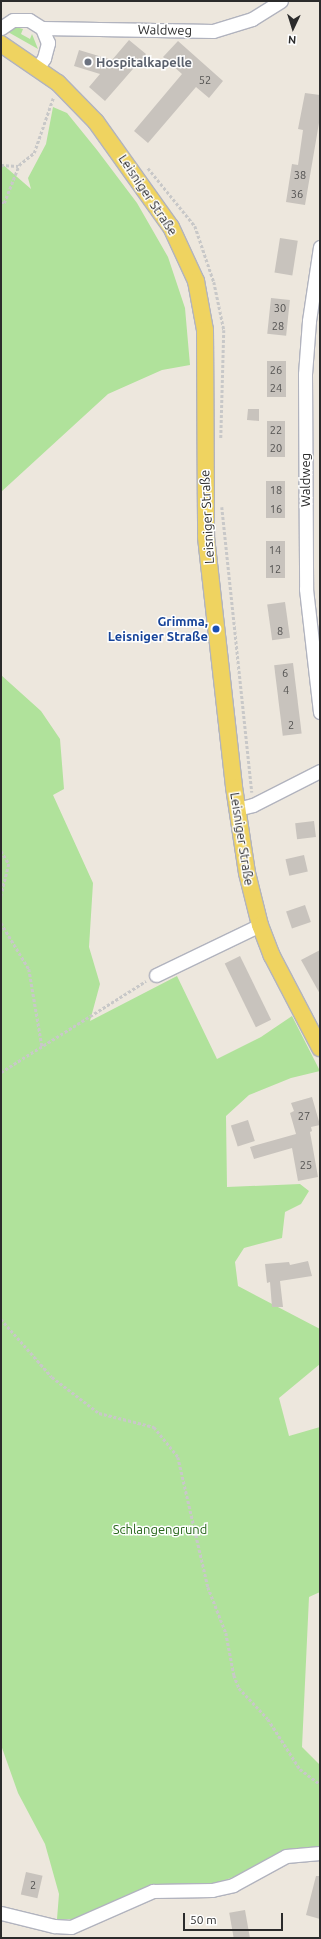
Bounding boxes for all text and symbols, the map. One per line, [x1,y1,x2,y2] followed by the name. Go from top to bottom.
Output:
[273,8,313,48] north arrow
[138,22,192,38] street label: Waldweg
[288,34,297,46] text: N
[96,54,192,70] place label: Hospitalkapelle
[83,57,93,67] marker: Hospitalkapelle
[199,73,211,87] house number: 52
[115,152,181,238] street label: Leisniger Straße
[294,168,306,182] house number: 38
[291,187,303,201] house number: 36
[274,301,286,315] house number: 30
[272,319,284,333] house number: 28
[270,363,282,377] house number: 26
[270,381,282,395] house number: 24
[270,423,282,437] house number: 22
[270,441,282,455] house number: 20
[297,453,313,507] street label: Waldweg
[197,470,217,564] street label: Leisniger Straße
[270,483,282,497] house number: 18
[270,502,282,516] house number: 16
[269,543,281,557] house number: 14
[269,562,281,576] house number: 12
[108,614,208,645] place label: Grimma, Leisniger Straße
[211,624,221,634] marker: Grimma, Leisniger Straße
[277,624,283,638] house number: 8
[282,666,288,680] house number: 6
[283,683,289,697] house number: 4
[288,718,294,732] house number: 2
[227,791,257,887] street label: Leisniger Straße
[298,1109,310,1123] house number: 27
[300,1158,312,1172] house number: 25
[113,1521,207,1537] park label: Schlangengrund
[30,1878,36,1892] house number: 2
[185,1905,285,1931] scale bar
[190,1913,217,1926] text: 50 m

